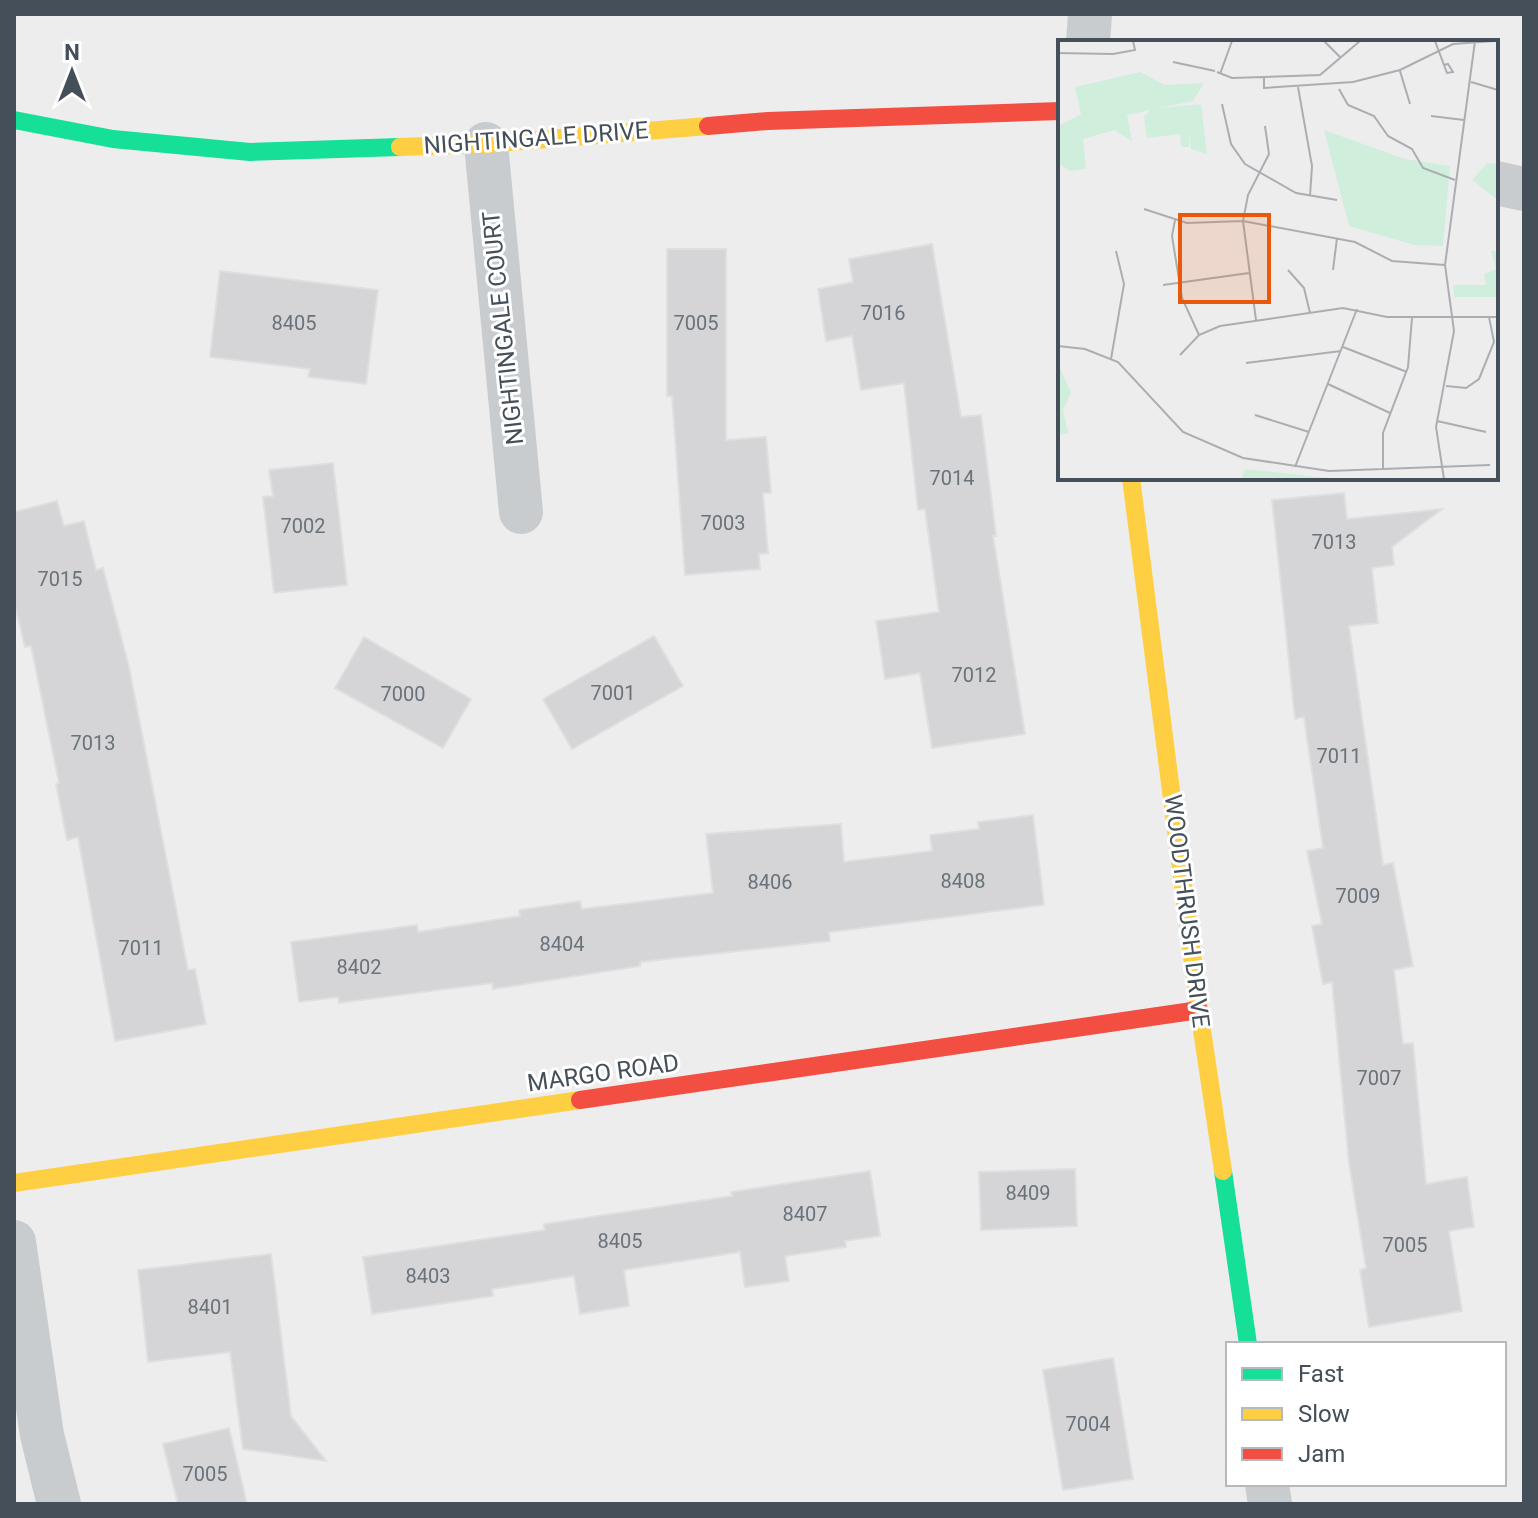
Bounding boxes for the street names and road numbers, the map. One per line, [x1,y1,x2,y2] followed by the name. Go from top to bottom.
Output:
[423,116,649,160] street label: NIGHTINGALE DRIVE
[477,210,529,446] street label: NIGHTINGALE COURT
[1159,793,1215,1029] street label: WOODTHRUSH DRIVE
[525,1048,681,1098] street label: MARGO ROAD

